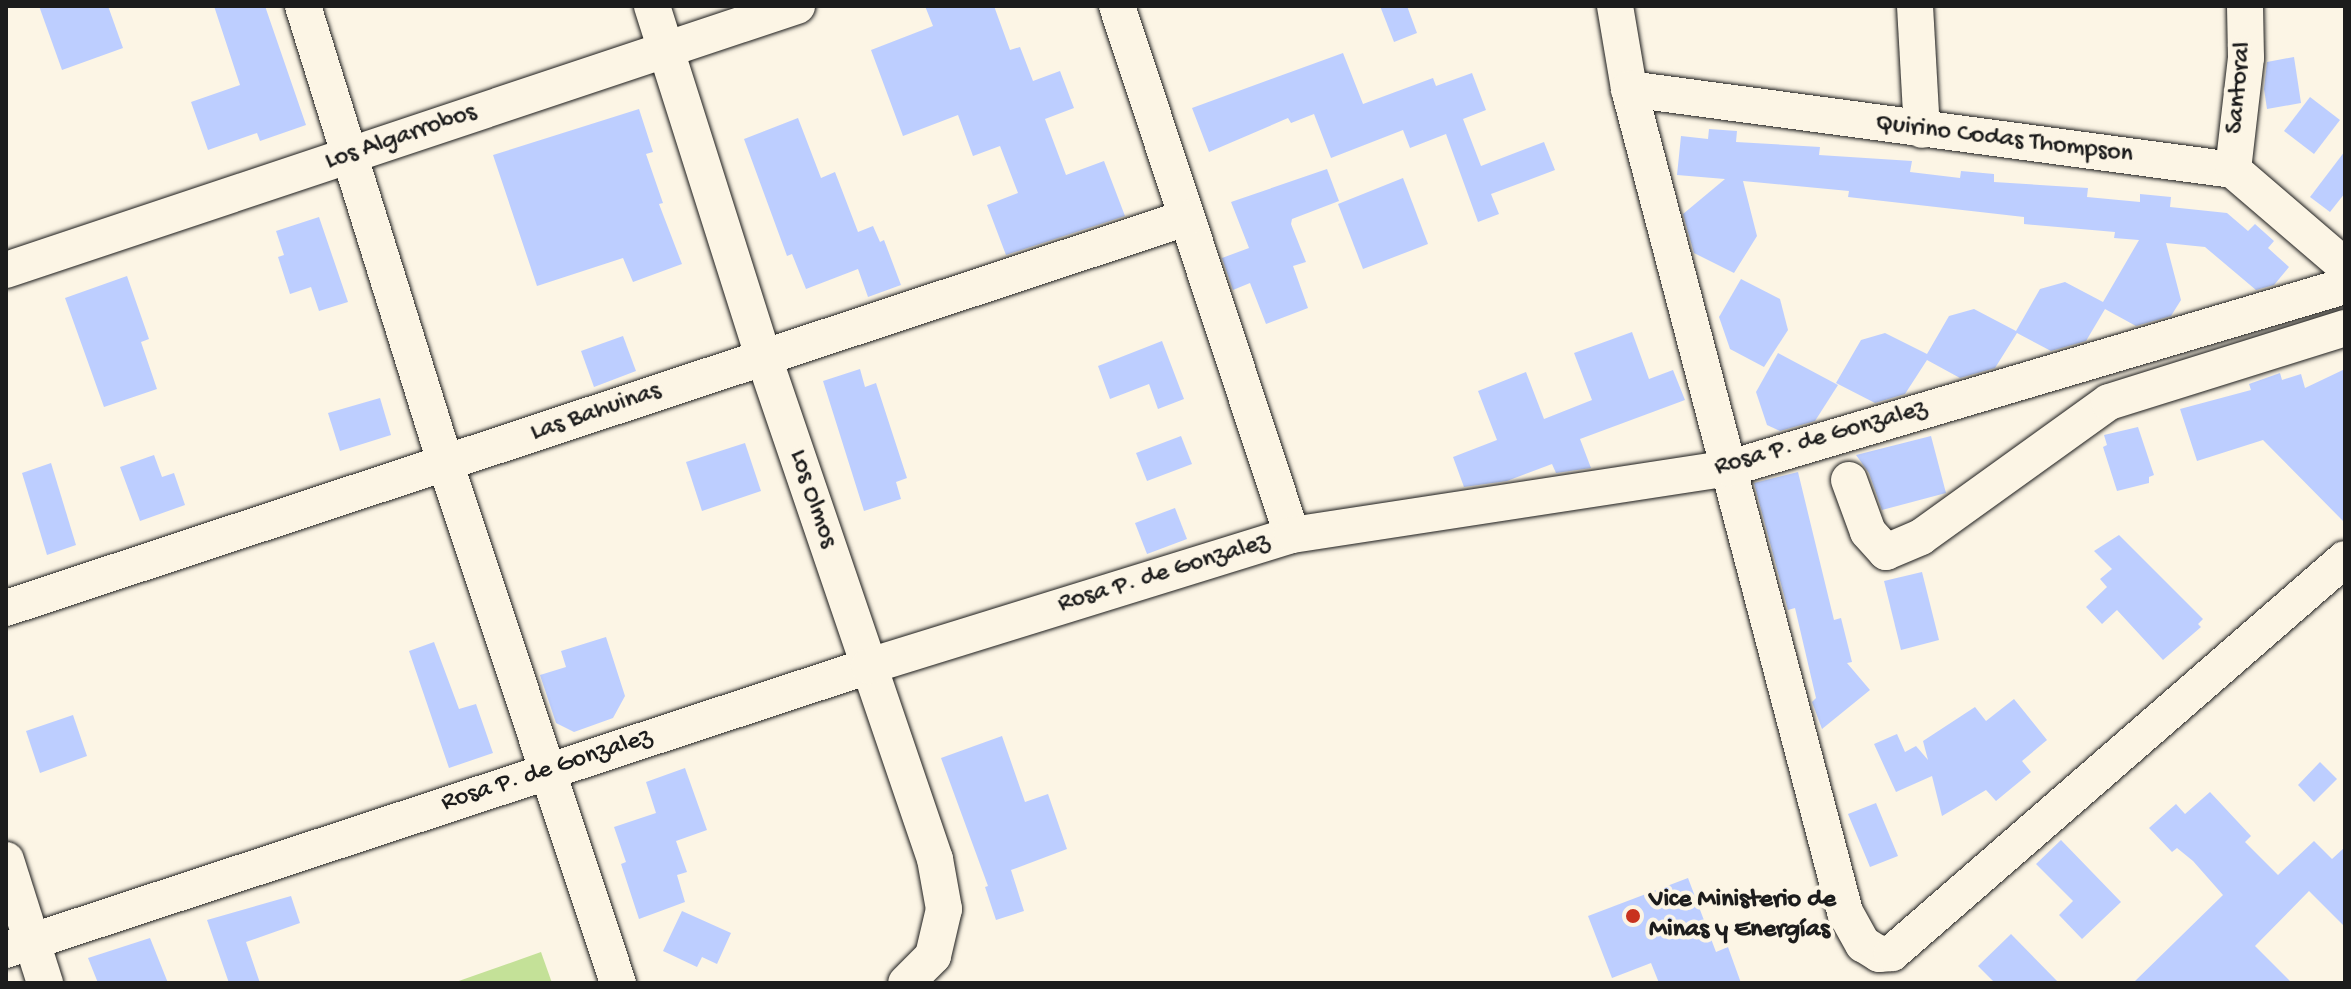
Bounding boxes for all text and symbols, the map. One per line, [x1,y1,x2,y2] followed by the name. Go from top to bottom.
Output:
[2220,41,2260,135] street label: Santoral
[321,98,481,178] street label: Los Algarrobos
[1873,109,2135,171] street label: Quirino Codas Thompson
[527,376,665,450] street label: Las Bahuinas
[1711,394,1931,484] street label: Rosa P. de Gonzalez
[781,446,843,552] street label: Los Olmos
[1054,527,1274,621] street label: Rosa P. de Gonzalez
[438,722,656,820] street label: Rosa P. de Gonzalez
[1649,885,1836,946] place label: Vice Ministerio de Minas y Energías
[1624,907,1642,925] marker: Vice Ministerio de Minas y Energías

